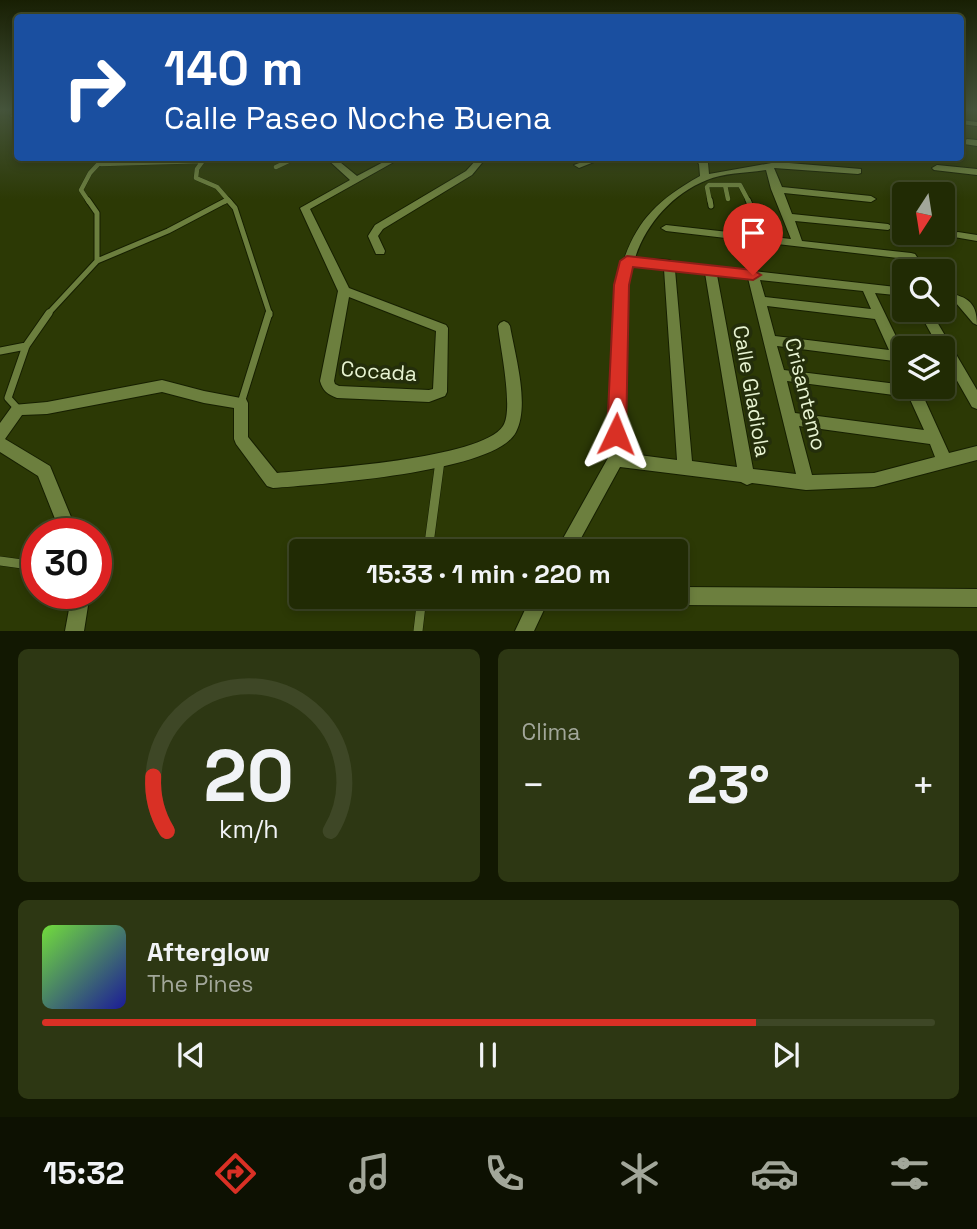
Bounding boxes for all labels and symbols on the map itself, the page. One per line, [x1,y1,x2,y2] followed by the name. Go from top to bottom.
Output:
[892,182,956,245] north arrow
[723,203,783,275] pin
[727,323,777,459] street label: Calle Gladiola
[779,335,833,453] street label: Crisantemo
[340,355,418,387] street label: Cocada
[579,397,653,471] position arrow
[21,518,112,609] speed limit sign: 30

